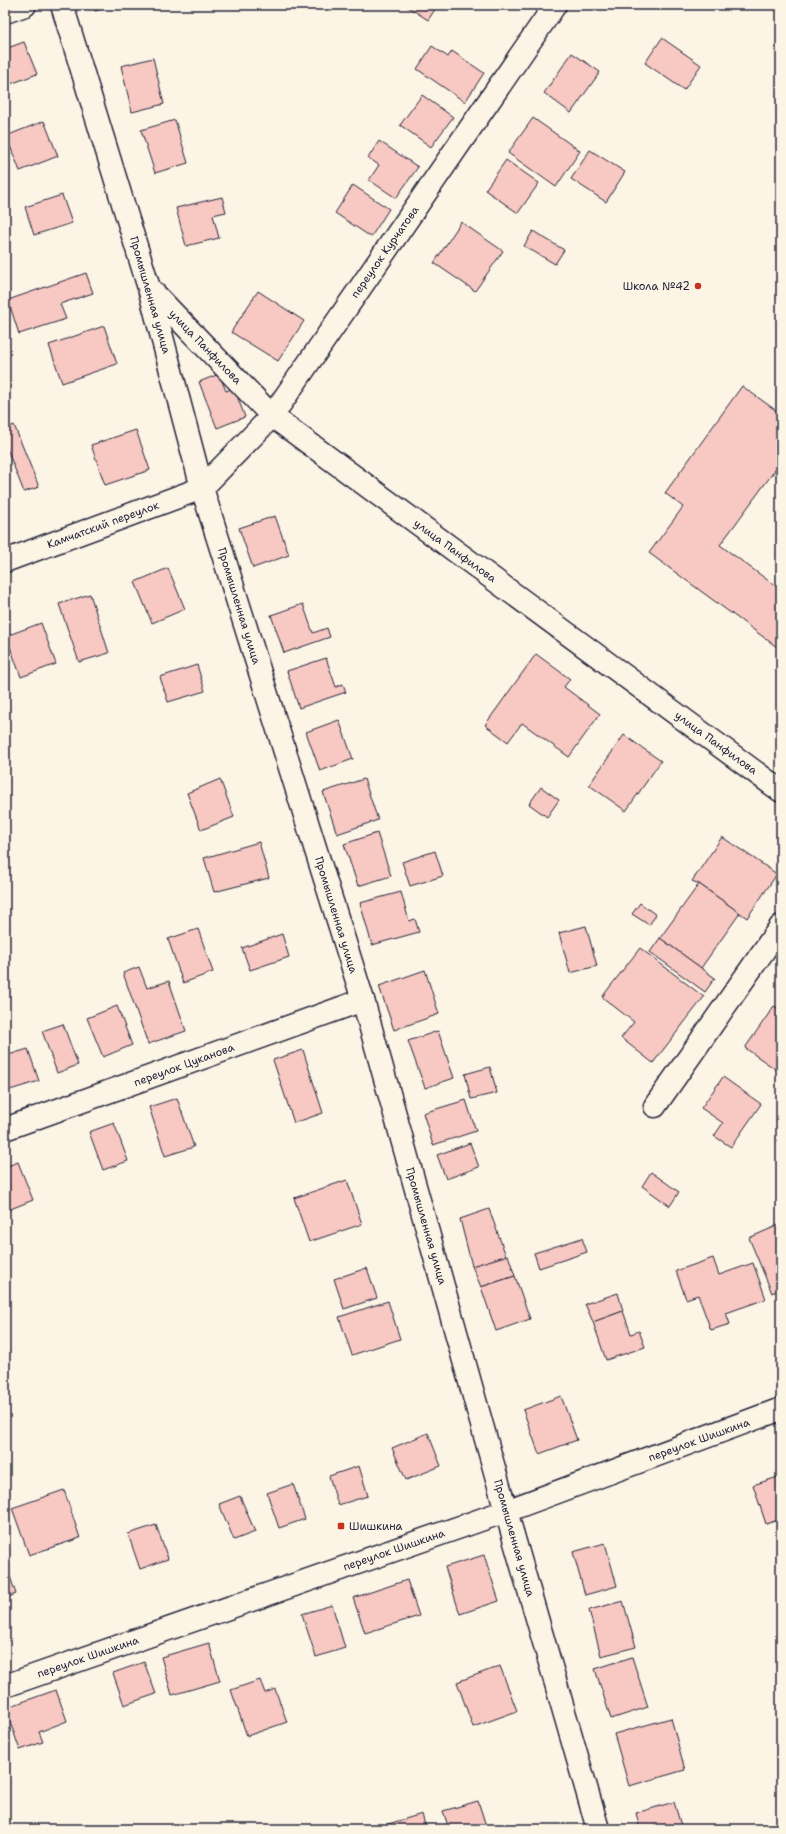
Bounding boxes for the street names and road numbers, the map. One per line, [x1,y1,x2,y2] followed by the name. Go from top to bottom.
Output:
[348,203,423,301] street label: переулок Курчатова
[126,235,174,356] street label: Промышленная улица
[165,306,245,388] street label: улица Панфилова
[45,498,161,552] street label: Камчатский переулок
[411,516,499,586] street label: улица Панфилова
[214,546,264,666] street label: Промышленная улица
[672,708,760,778] street label: улица Панфилова
[311,855,361,975] street label: Промышленная улица
[132,1040,236,1090] street label: переулок Цуканова
[402,1166,450,1287] street label: Промышленная улица
[646,1415,752,1465] street label: переулок Шишкина
[490,1478,538,1599] street label: Промышленная улица
[341,1525,447,1574] street label: переулок Шишкина
[35,1632,141,1681] street label: переулок Шишкина

